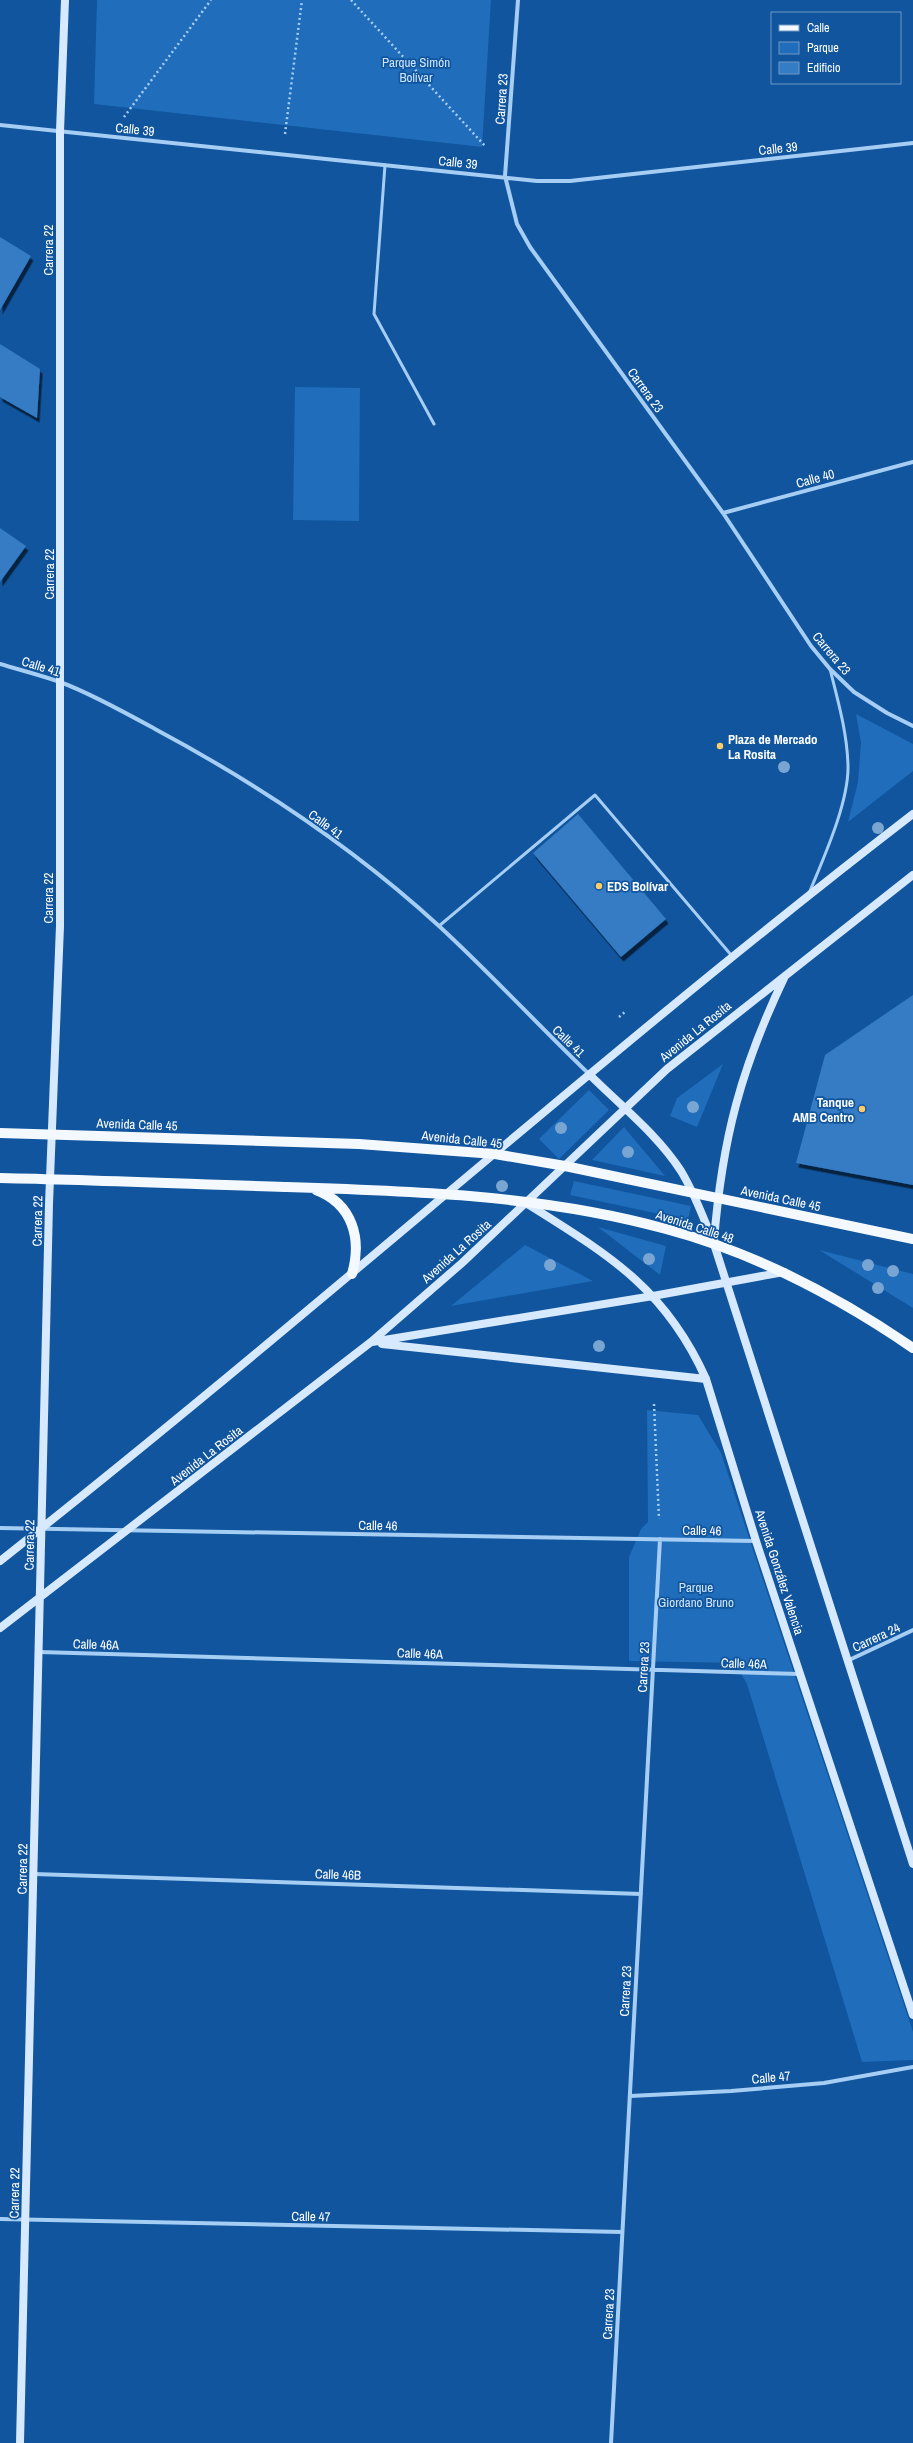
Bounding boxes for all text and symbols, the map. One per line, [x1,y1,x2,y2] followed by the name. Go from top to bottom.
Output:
[771,12,901,84] legend
[807,20,829,36] text: Calle
[807,40,839,56] text: Parque
[382,54,450,86] park label: Parque Simón Bolívar
[807,60,840,76] text: Edificio
[491,73,512,125] street label: Carrera 23
[115,119,155,140] street label: Calle 39
[758,138,798,159] street label: Calle 39
[438,152,478,173] street label: Calle 39
[40,224,57,275] street label: Carrera 22
[624,365,667,416] street label: Carrera 23
[794,465,836,492] street label: Calle 40
[41,548,58,599] street label: Carrera 22
[809,628,855,678] street label: Carrera 23
[20,653,62,680] street label: Calle 41
[728,731,817,763] place label: Plaza de Mercado La Rosita
[715,741,725,751] marker: Plaza de Mercado La Rosita
[305,806,347,843] street label: Calle 41
[40,872,57,923] street label: Carrera 22
[607,878,669,895] place label: EDS Bolívar
[594,881,604,891] marker: EDS Bolívar
[655,997,735,1066] street label: Avenida La Rosita
[549,1022,589,1061] street label: Calle 41
[792,1094,854,1126] place label: Tanque AMB Centro
[857,1104,867,1114] marker: Tanque AMB Centro
[95,1115,178,1134] street label: Avenida Calle 45
[420,1127,503,1152] street label: Avenida Calle 45
[739,1182,822,1215] street label: Avenida Calle 45
[29,1195,46,1247] street label: Carrera 22
[653,1206,736,1247] street label: Avenida Calle 48
[417,1216,495,1288] street label: Avenida La Rosita
[166,1422,246,1490] street label: Avenida La Rosita
[751,1506,808,1637] street label: Avenida González Valencia
[358,1517,398,1534] street label: Calle 46
[21,1519,38,1571] street label: Carrera 22
[682,1522,722,1539] street label: Calle 46
[658,1579,734,1611] park label: Parque Giordano Bruno
[850,1619,903,1656] street label: Carrera 24
[73,1635,120,1654] street label: Calle 46A
[634,1641,653,1693] street label: Carrera 23
[397,1644,444,1663] street label: Calle 46A
[721,1654,768,1673] street label: Calle 46A
[14,1843,31,1895] street label: Carrera 22
[315,1865,361,1884] street label: Calle 46B
[616,1965,635,2017] street label: Carrera 23
[751,2067,791,2088] street label: Calle 47
[6,2167,23,2219] street label: Carrera 22
[291,2208,331,2225] street label: Calle 47
[599,2288,618,2340] street label: Carrera 23

